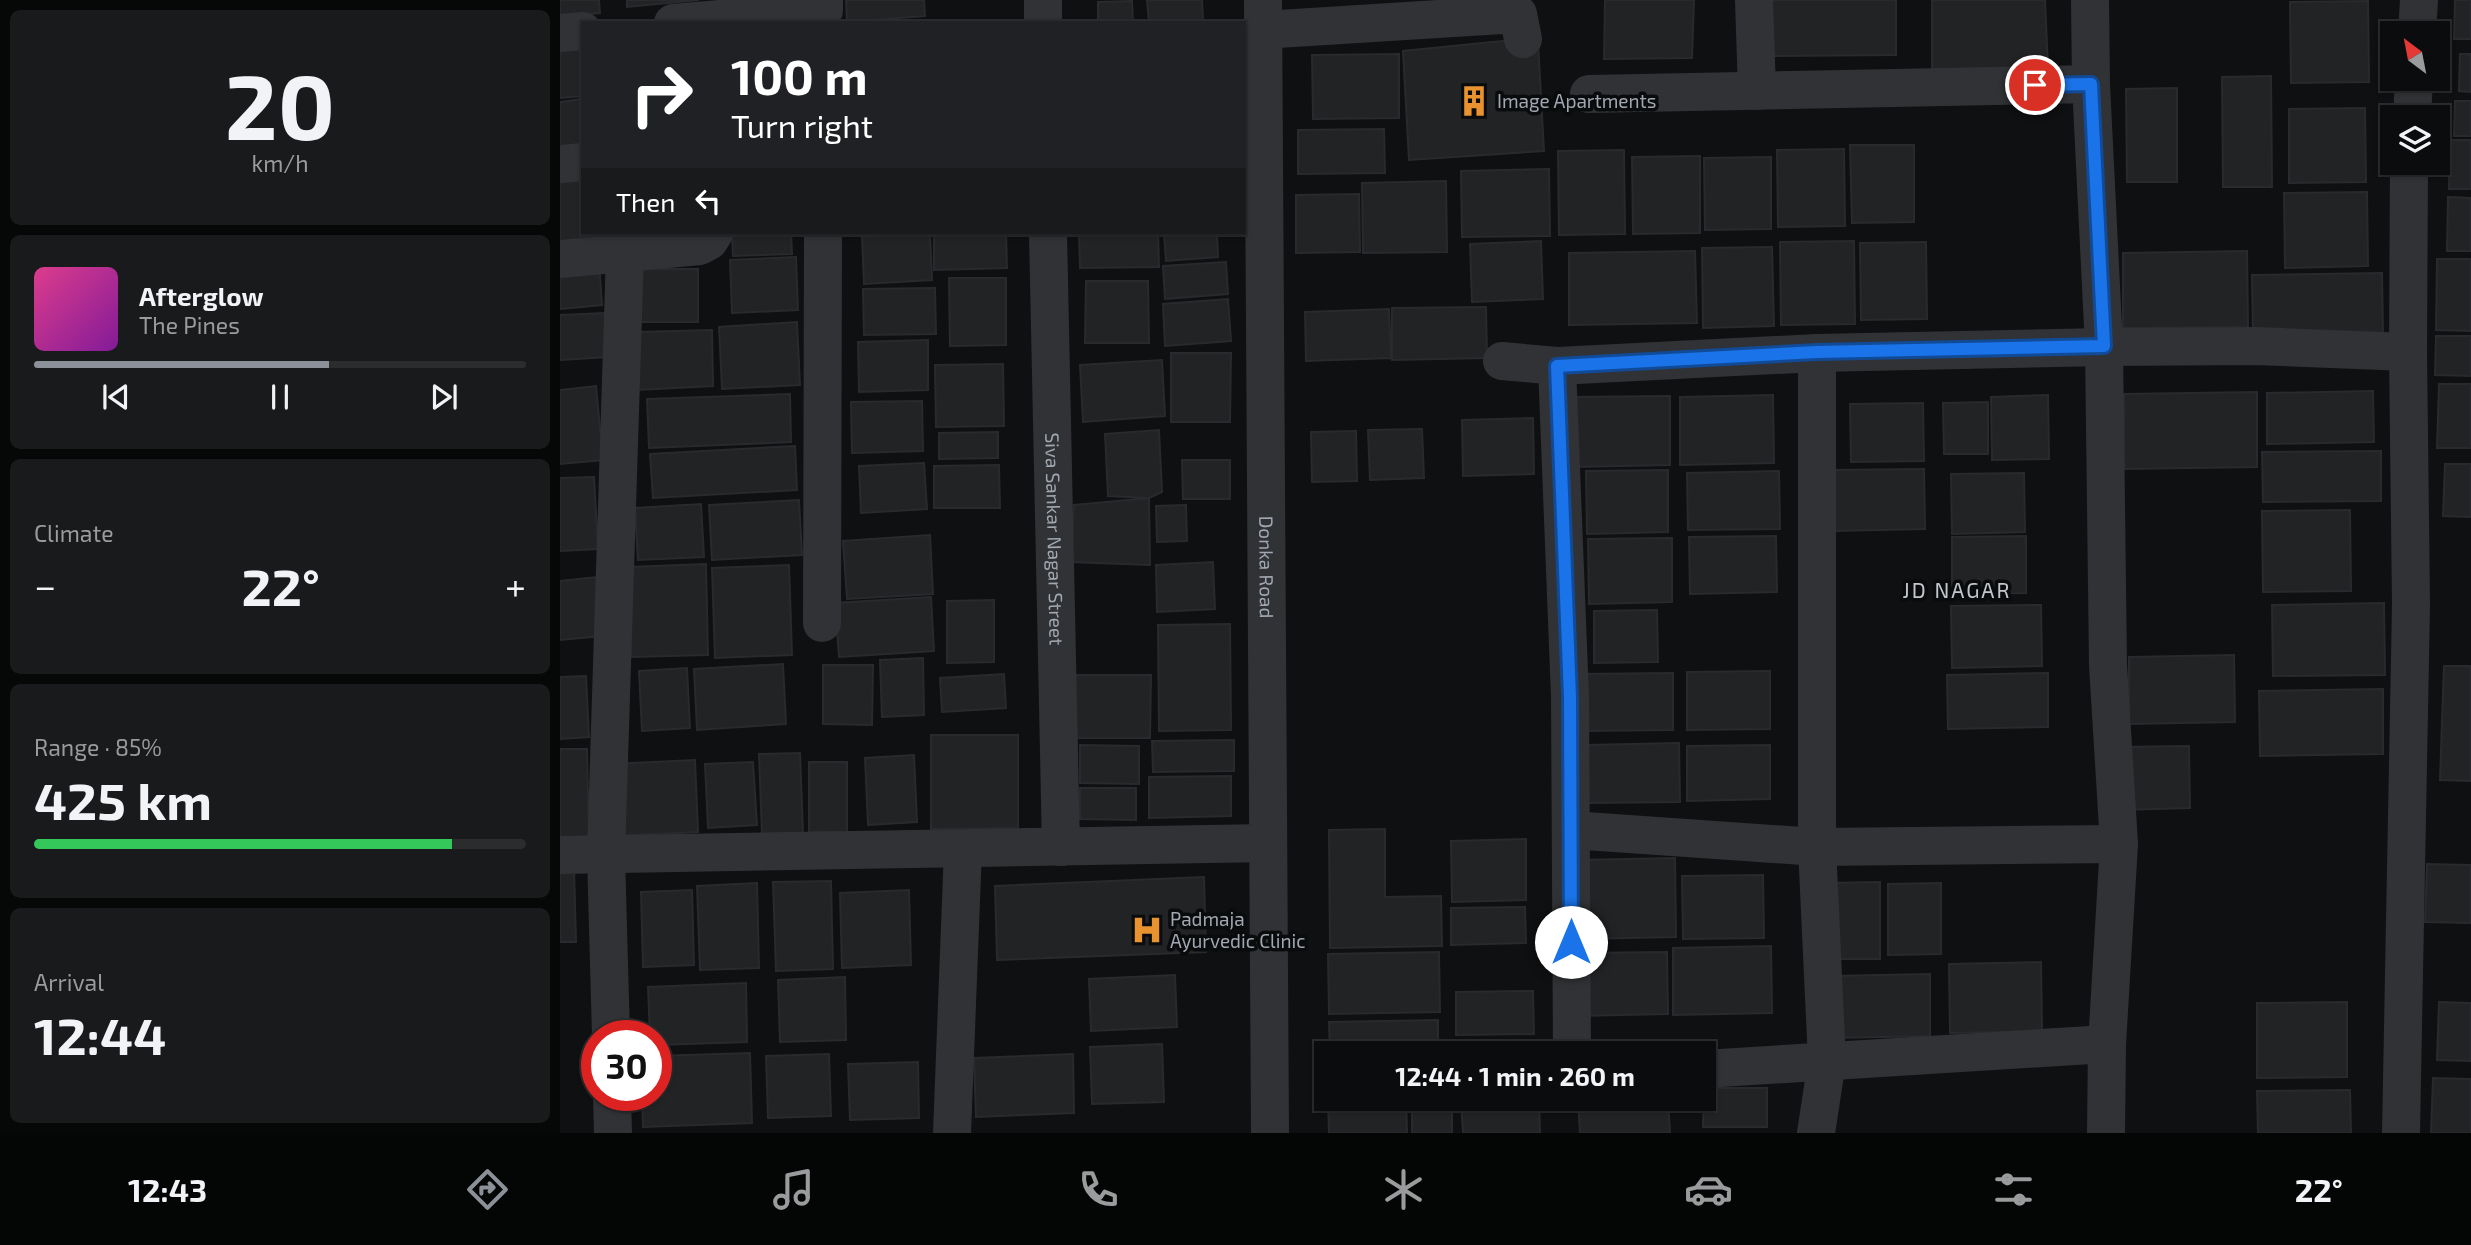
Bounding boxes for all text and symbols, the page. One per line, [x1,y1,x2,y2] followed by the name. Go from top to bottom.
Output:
[2380,21,2450,91] north arrow
[2380,21,2450,175] map controls
[731,46,868,105] text: 100 m
[225,49,335,158] text: 20
[616,49,707,140] icon: right
[2005,55,2065,115] pin
[2016,66,2054,104] icon: arrive
[1457,84,1491,118] building icon: Image Apartments
[1497,89,1656,112] place label: Image Apartments
[2380,105,2450,175] button: layers
[731,106,873,144] text: Turn right
[251,149,309,177] text: km/h
[689,182,727,220] icon: left
[616,186,675,217] text: Then
[139,280,264,311] text: Afterglow
[139,311,240,339] text: The Pines
[97,378,135,416] icon: previous
[261,378,299,416] icon: pause
[425,378,463,416] icon: next
[1041,432,1069,646] street label: Siva Sankar Nagar Street
[1255,516,1279,618] street label: Donka Road
[34,519,114,547] text: Climate
[241,554,320,616] text: 22°
[34,562,56,608] text: −
[505,562,526,608] text: +
[1903,577,2011,602] district label: JD NAGAR
[34,733,162,761] text: Range · 85%
[34,768,212,830] text: 425 km
[1534,905,1608,979] position arrow
[1170,907,1305,952] place label: Padmaja Ayurvedic Clinic
[1130,913,1164,947] hospital icon: Padmaja Ayurvedic Clinic
[34,968,104,996] text: Arrival
[34,1003,166,1065] text: 12:44
[581,1020,672,1111] speed limit sign: 30
[1395,1060,1635,1091] text: 12:44 · 1 min · 260 m
[463,1165,512,1214] icon: directions
[769,1165,818,1214] icon: music
[1074,1165,1123,1214] icon: phone
[1379,1165,1428,1214] icon: climate
[1684,1165,1733,1214] icon: car
[1989,1165,2038,1214] icon: filters
[128,1170,207,1208] text: 12:43
[2295,1170,2343,1208] text: 22°

